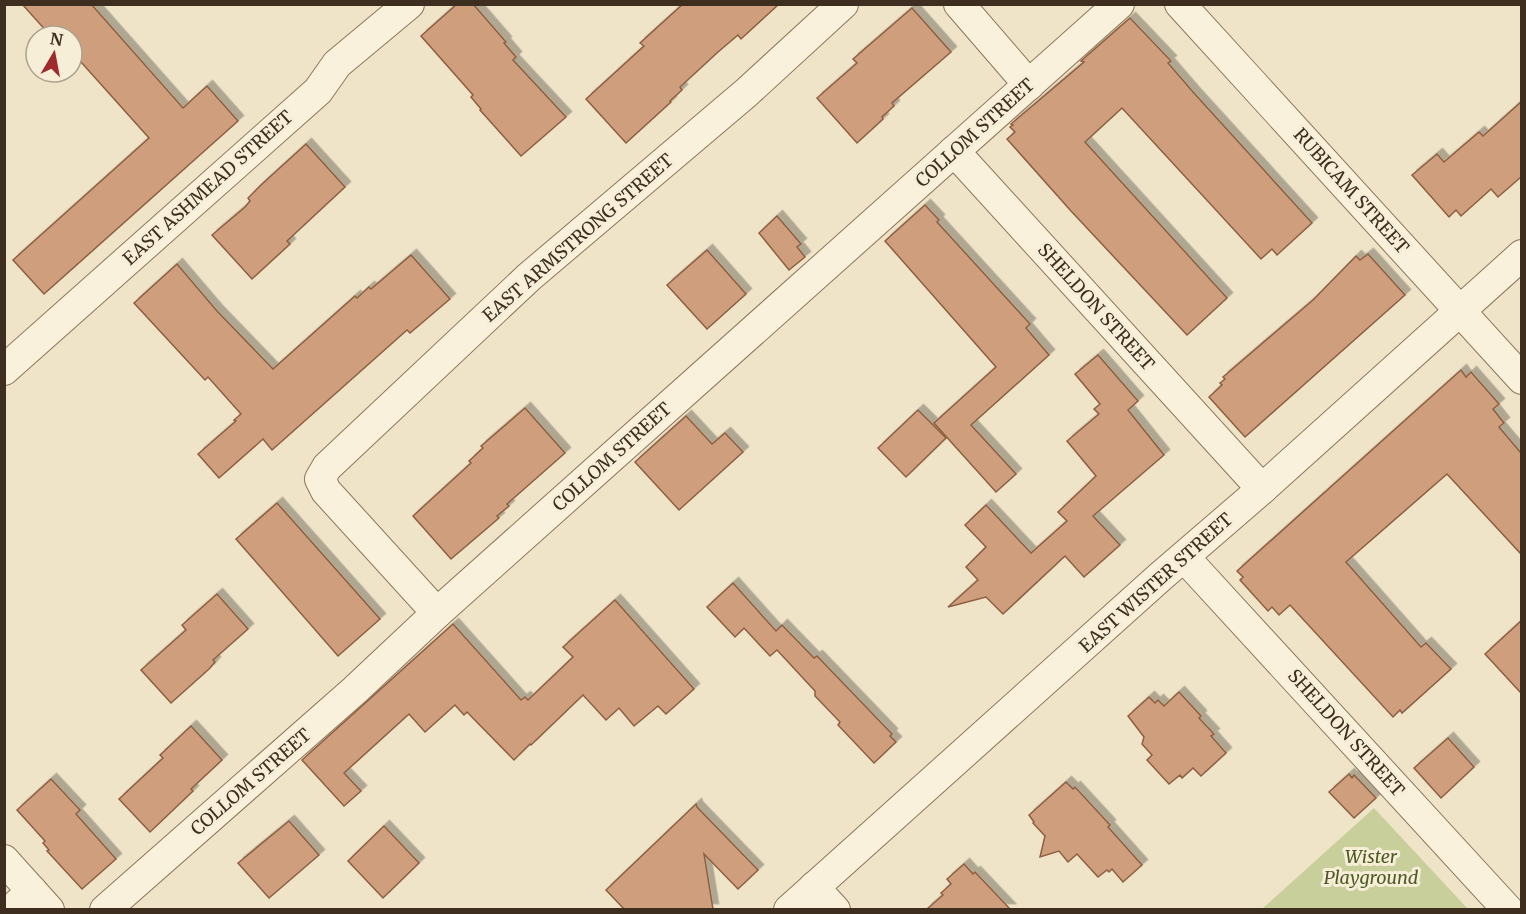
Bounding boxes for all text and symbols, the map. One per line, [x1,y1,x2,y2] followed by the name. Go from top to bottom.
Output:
[24,24,84,84] north arrow
[49,28,65,50] text: N
[911,73,1039,192] street label: COLLOM STREET
[118,105,298,270] street label: EAST ASHMEAD STREET
[1289,123,1414,259] street label: RUBICAM STREET
[478,148,678,327] street label: EAST ARMSTRONG STREET
[1033,238,1160,375] street label: SHELDON STREET
[548,397,676,516] street label: COLLOM STREET
[1074,507,1237,658] street label: EAST WISTER STREET
[1283,664,1410,801] street label: SHELDON STREET
[186,723,316,840] street label: COLLOM STREET
[1324,845,1419,889] park label: Wister Playground

